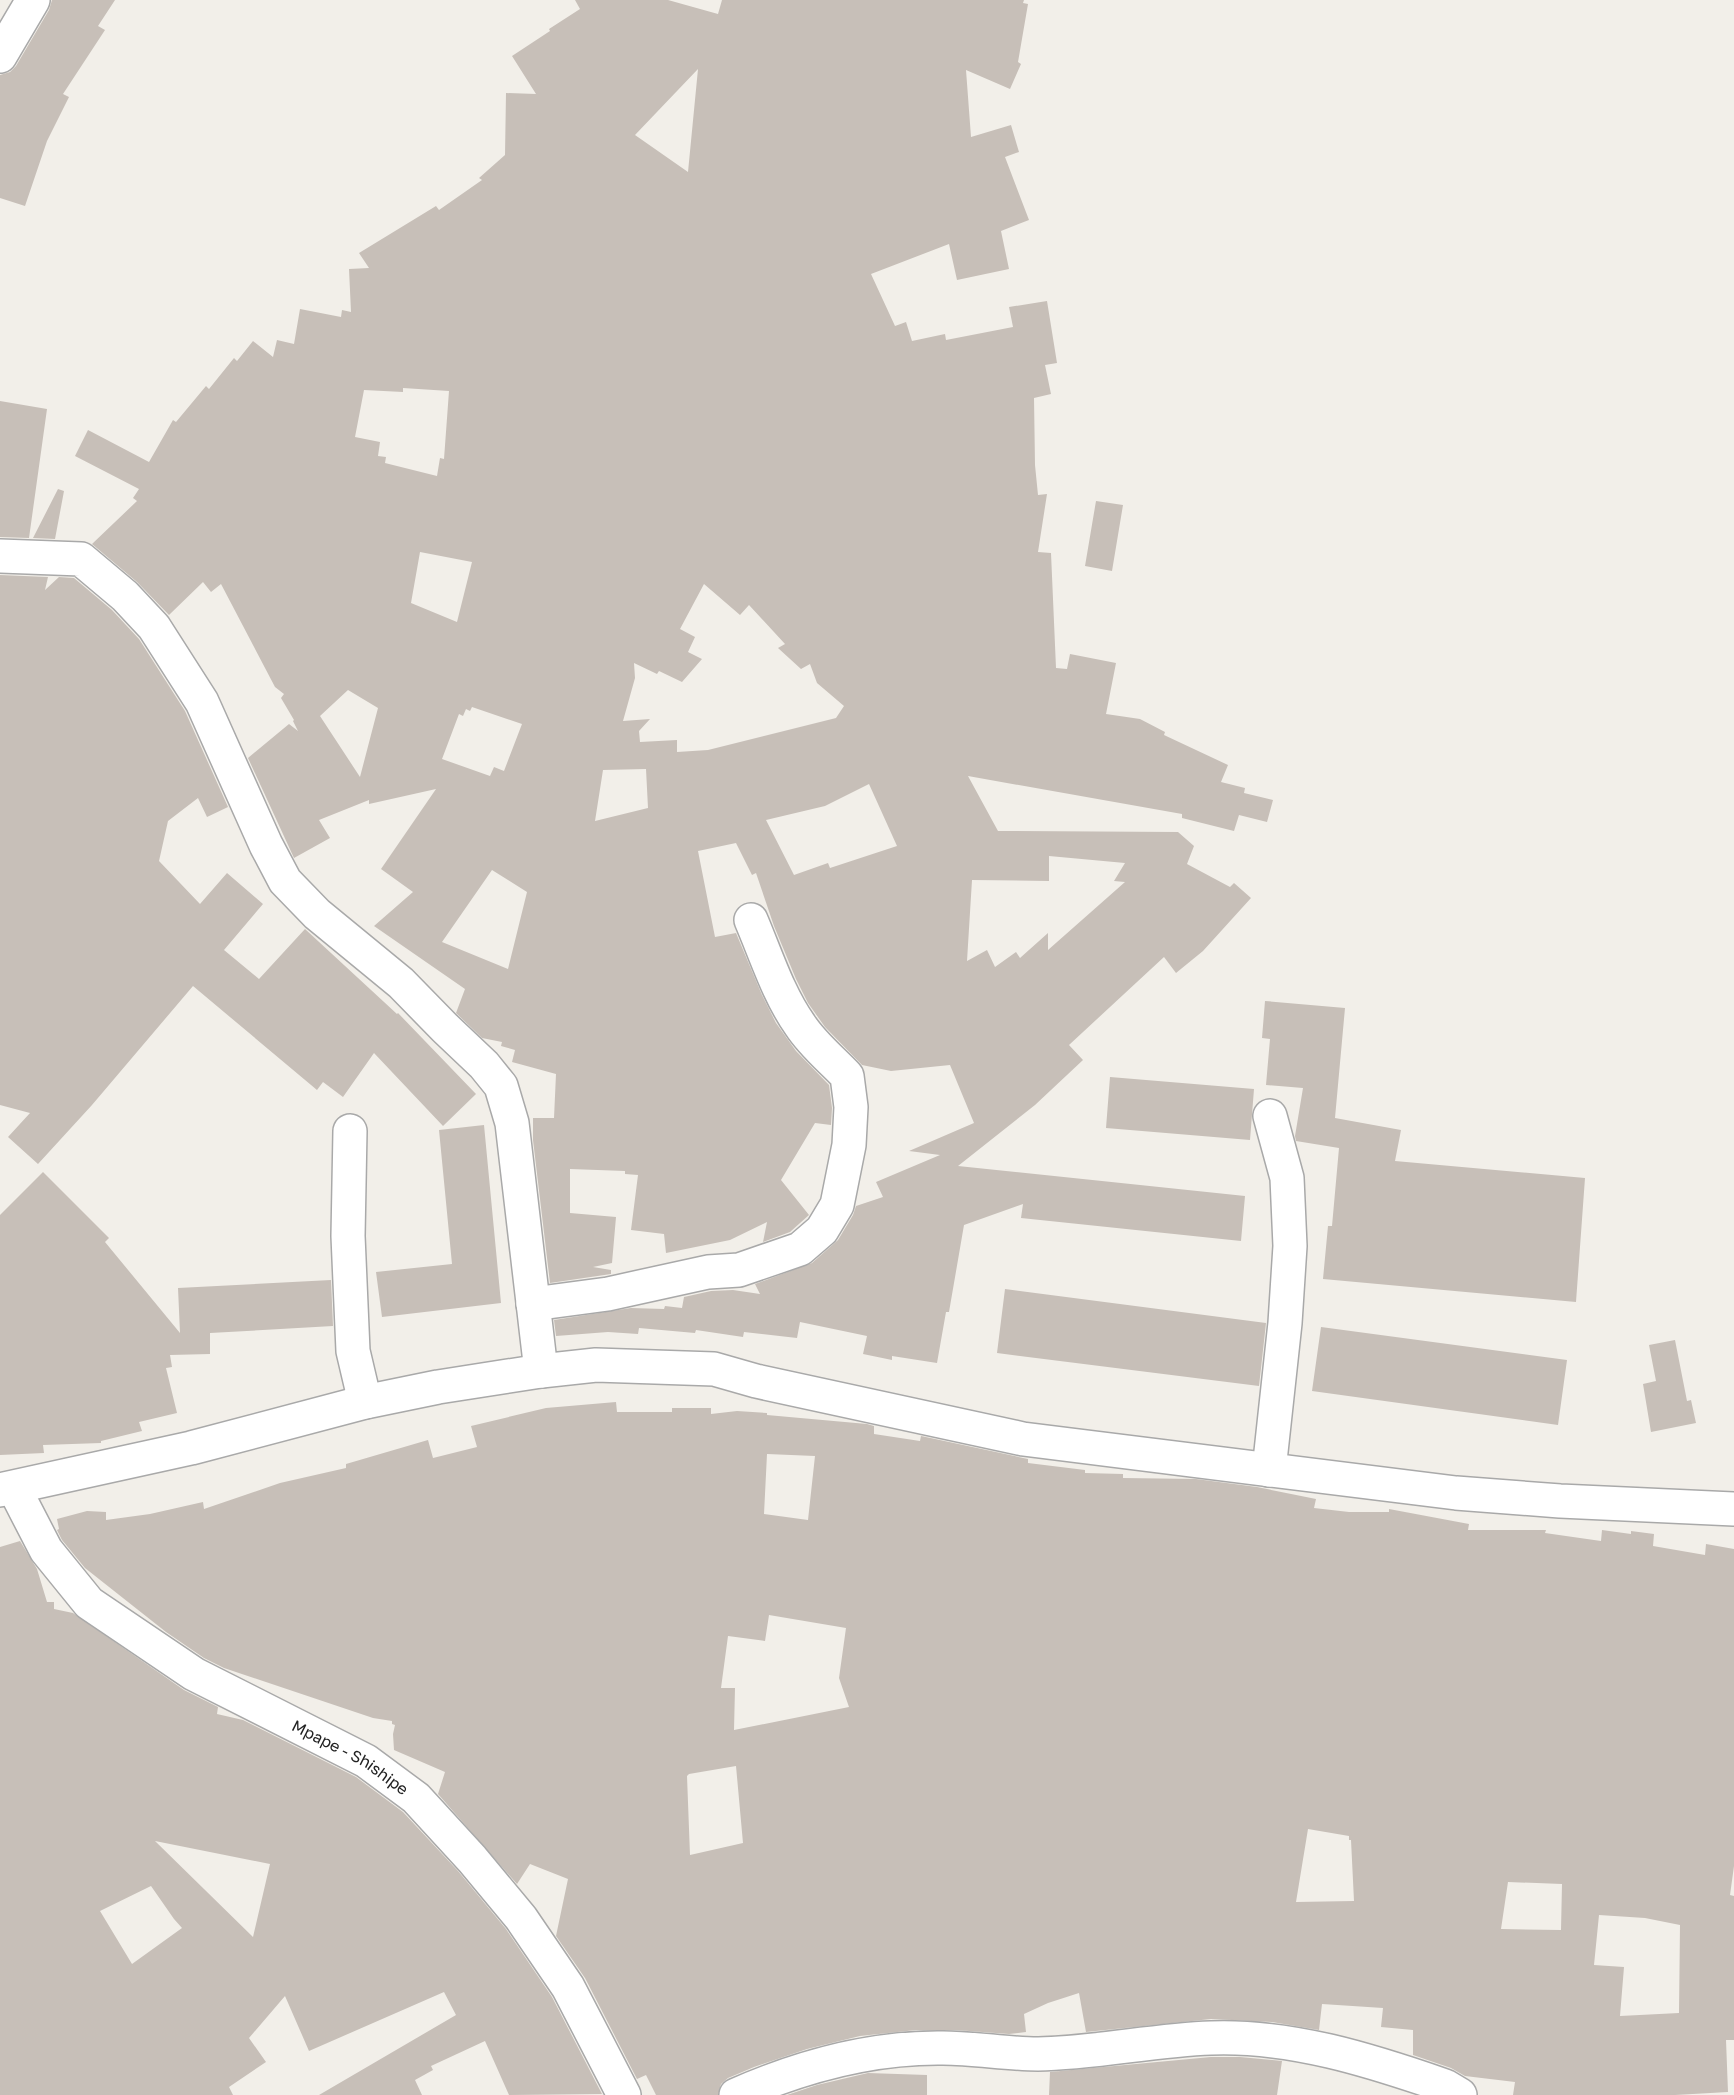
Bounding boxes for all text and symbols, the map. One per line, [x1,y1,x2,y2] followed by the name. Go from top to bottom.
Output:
[289,1715,413,1799] street label: Mpape - Shishipe

